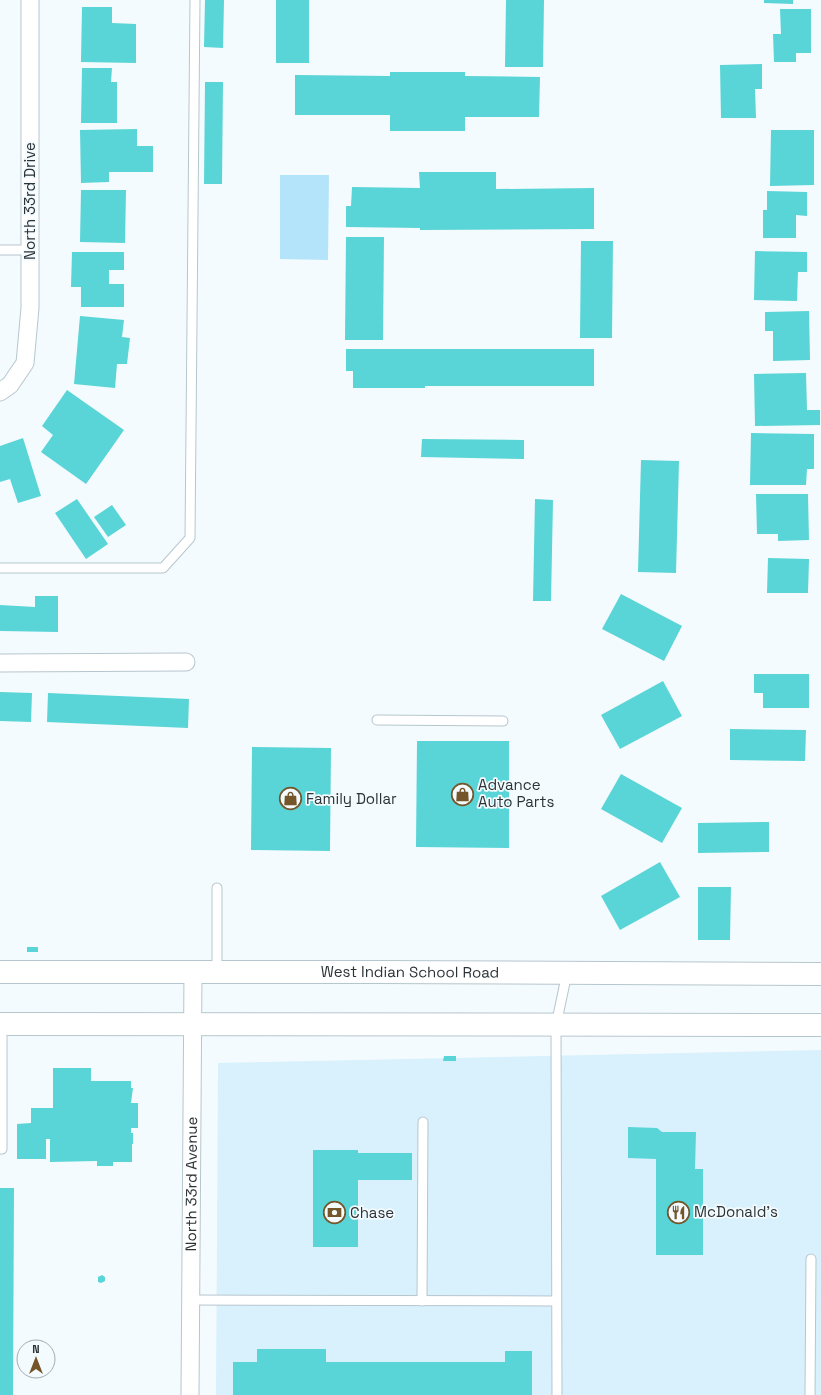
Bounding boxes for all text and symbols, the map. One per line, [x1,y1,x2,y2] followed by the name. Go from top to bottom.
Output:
[20,142,39,260] street label: North 33rd Drive
[478,775,554,811] place label: Advance Auto Parts
[450,781,476,807] shop icon: Advance Auto Parts
[278,786,304,812] shop icon: Family Dollar
[306,789,397,808] place label: Family Dollar
[321,962,499,982] street label: West Indian School Road
[181,1116,201,1251] street label: North 33rd Avenue
[666,1199,692,1225] restaurant icon: McDonald's
[322,1200,348,1226] bank icon: Chase
[694,1202,778,1221] place label: McDonald's
[350,1203,394,1222] place label: Chase
[16,1339,56,1379] north arrow
[32,1342,40,1356] text: N

